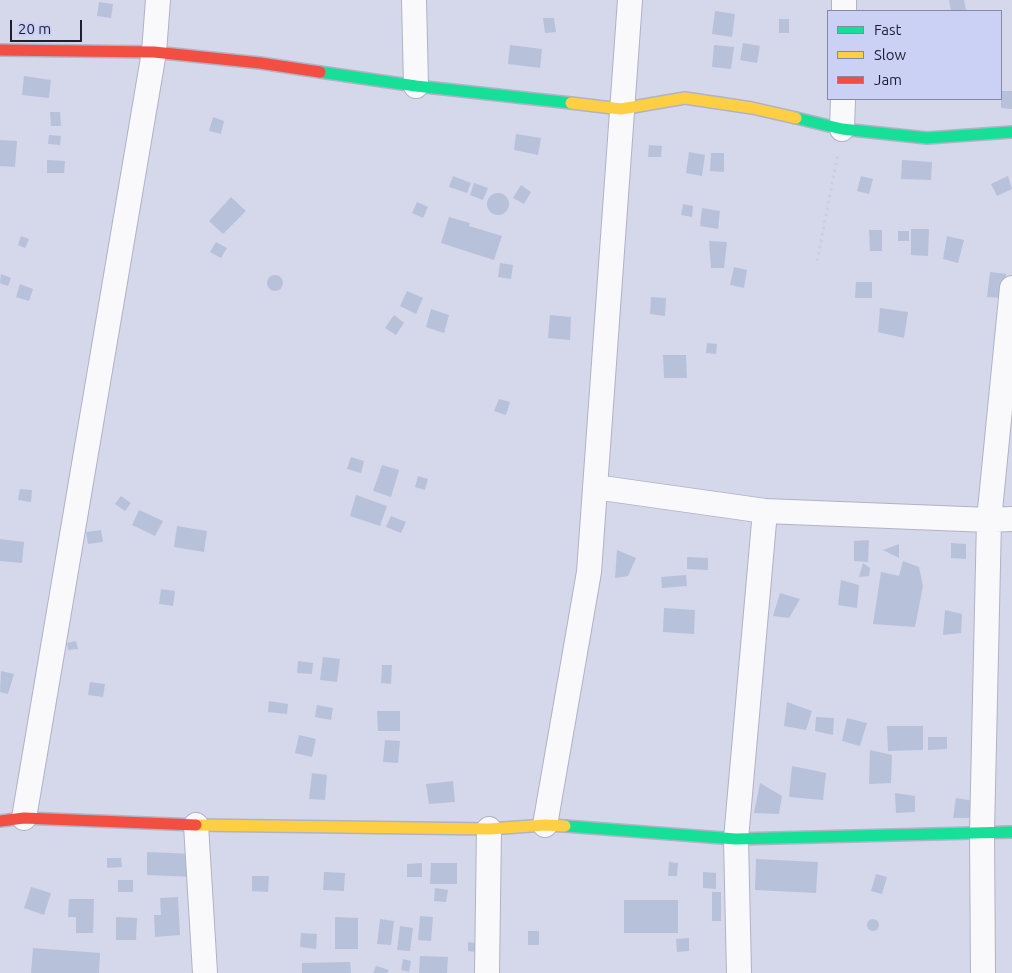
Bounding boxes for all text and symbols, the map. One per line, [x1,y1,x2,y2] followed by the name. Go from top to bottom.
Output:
[12,10,85,42] scale bar
[827,10,1002,100] legend
[18,20,51,37] text: 20 m
[874,21,901,38] text: Fast
[874,46,906,63] text: Slow
[874,71,902,88] text: Jam

